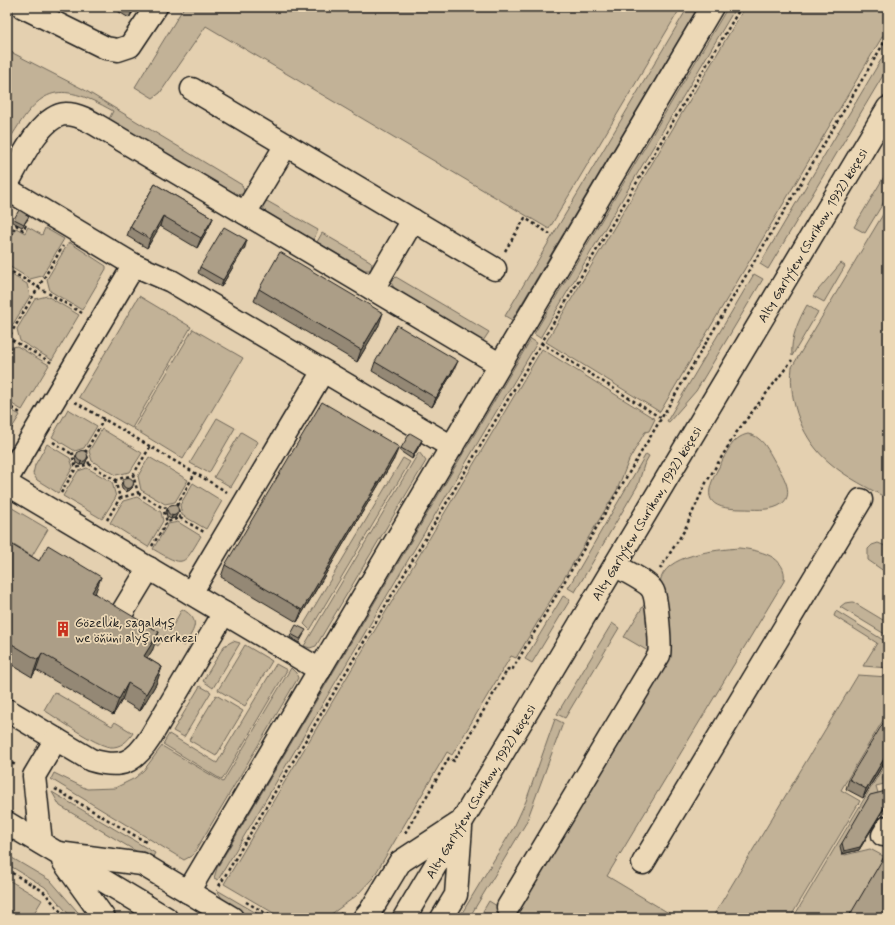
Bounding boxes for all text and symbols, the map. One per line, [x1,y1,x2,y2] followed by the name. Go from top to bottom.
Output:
[754,146,872,326] street label: Alty Garlyýew (Surikow, 1932) köçesi
[588,424,706,604] street label: Alty Garlyýew (Surikow, 1932) köçesi
[75,615,197,647] place label: Gözellik, sagaldyş we öňüni alyş merkezi
[54,620,72,638] building icon: Gözellik, sagaldyş we öňüni alyş merkezi
[422,702,540,882] street label: Alty Garlyýew (Surikow, 1932) köçesi

